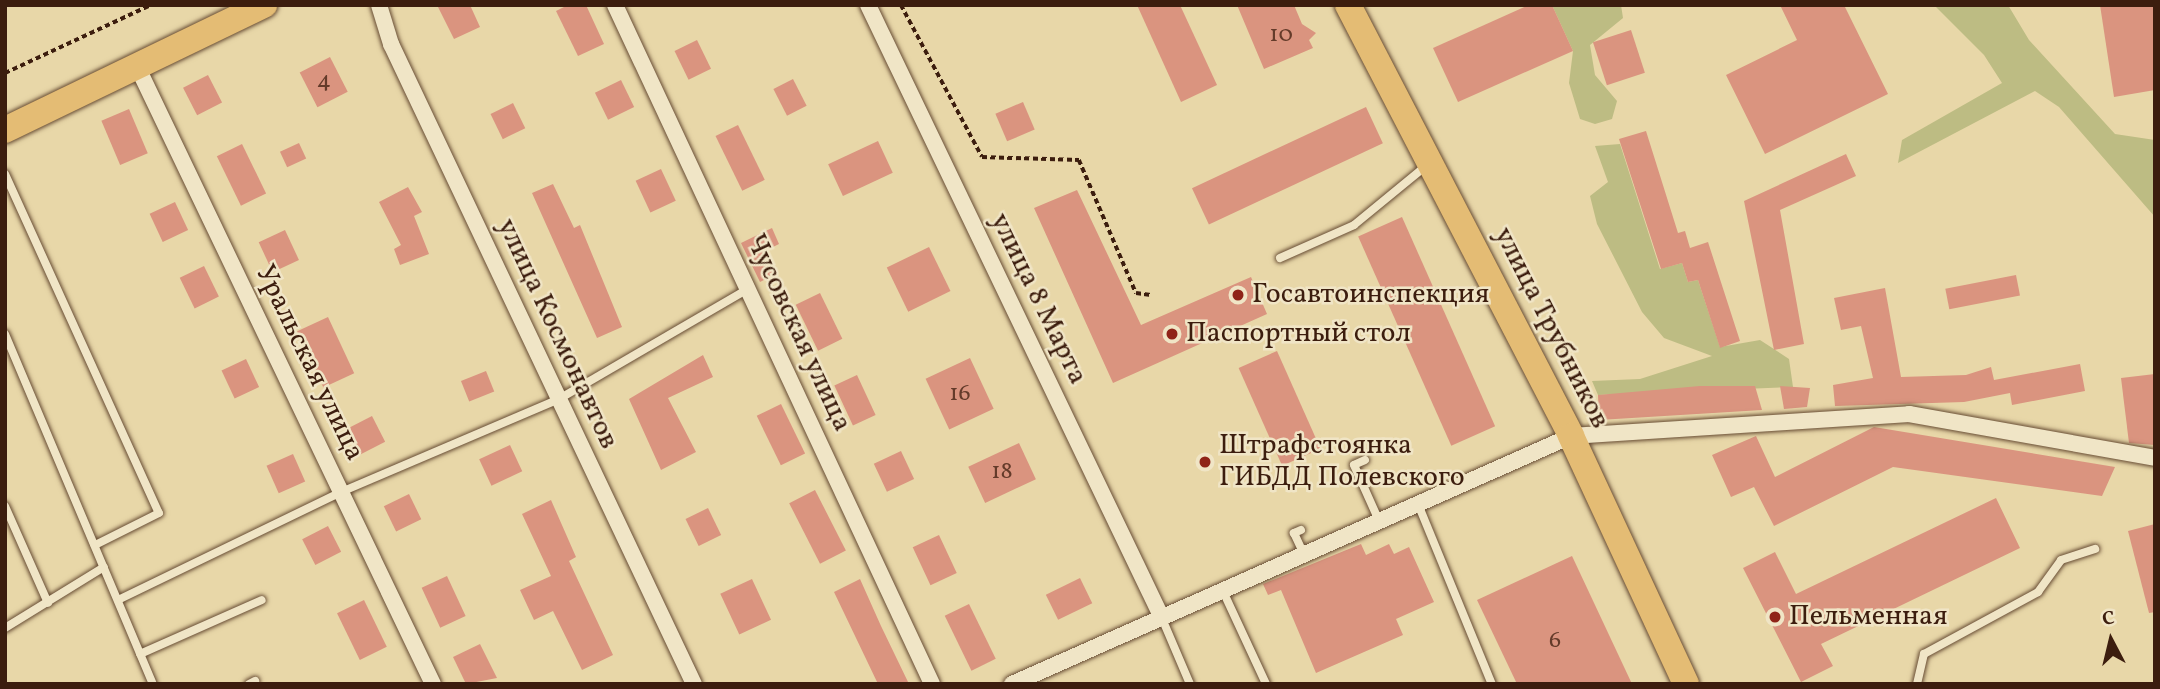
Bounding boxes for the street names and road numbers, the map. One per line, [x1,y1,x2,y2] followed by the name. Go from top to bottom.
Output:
[982,208,1094,390] street label: улица 8 Марта
[489,214,625,454] street label: улица Космонавтов
[1486,221,1616,435] street label: улица Трубников
[737,229,859,437] street label: Чусовская улица
[247,259,371,467] street label: Уральская улица

